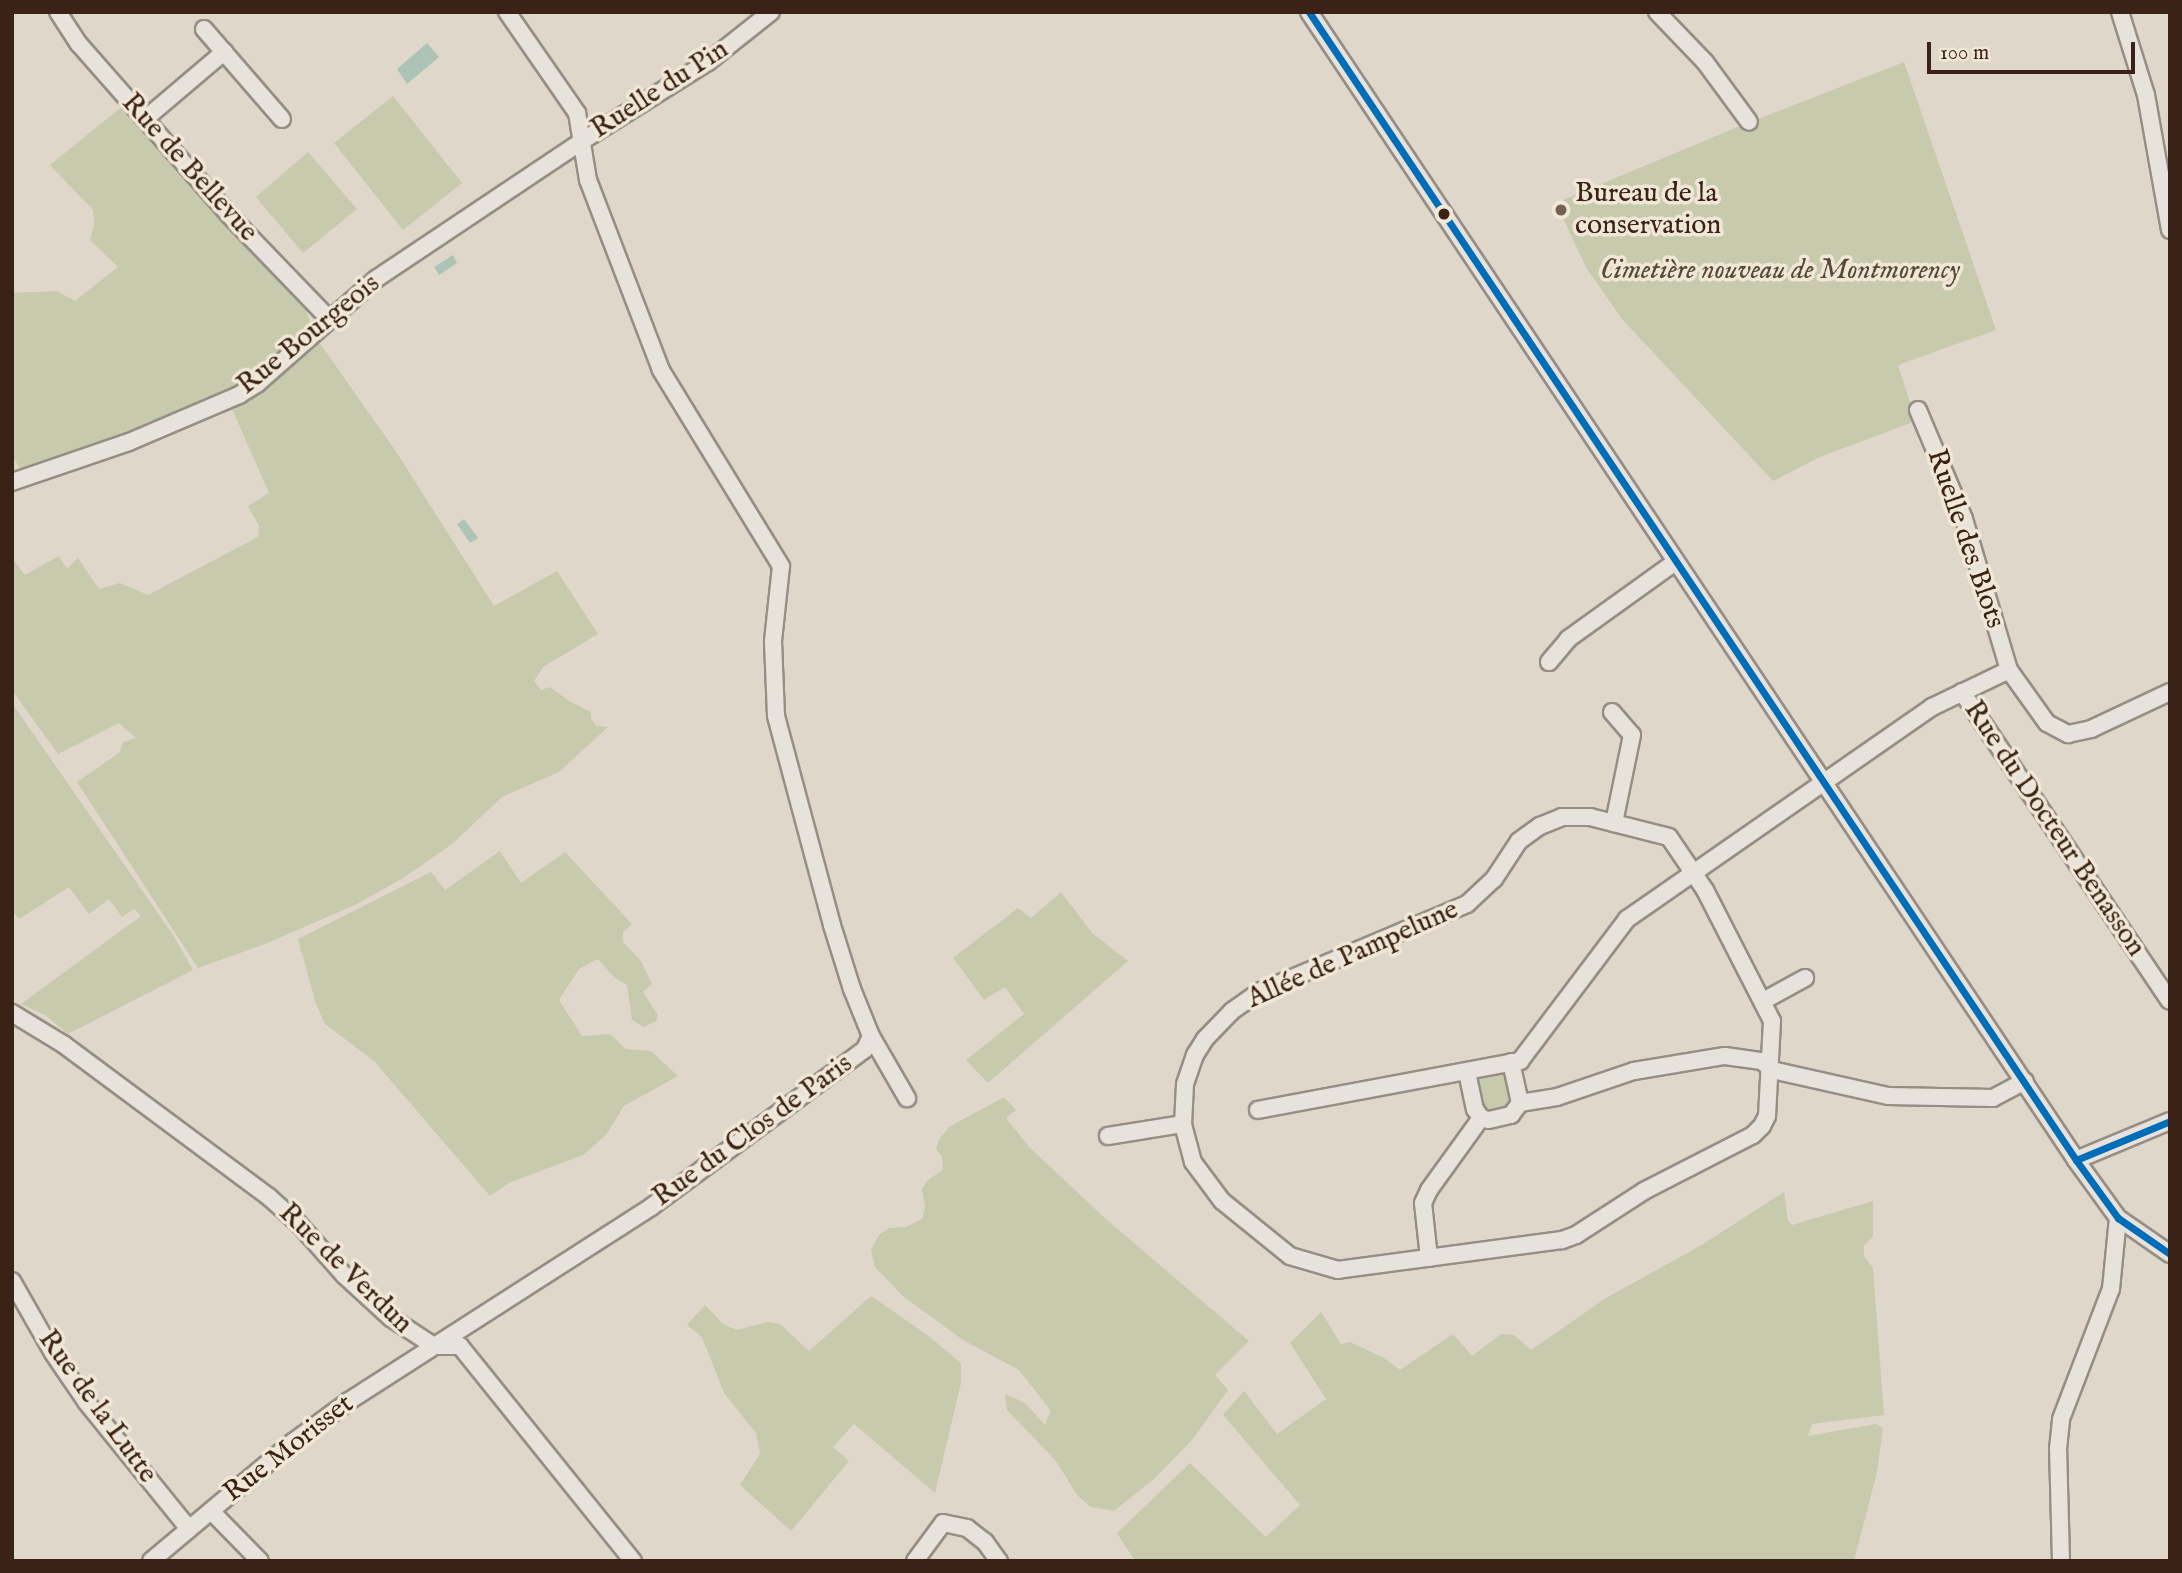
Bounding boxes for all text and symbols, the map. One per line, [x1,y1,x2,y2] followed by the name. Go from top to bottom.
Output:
[1930,28,2138,72] scale bar
[585,33,735,147] street label: Ruelle du Pin
[1940,40,1989,67] text: 100 m
[114,87,264,249] street label: Rue de Bellevue
[1575,177,1721,243] place label: Bureau de la conservation
[1553,202,1569,218] marker: Bureau de la conservation
[1437,207,1451,221] unlabelled marker
[1600,254,1960,288] park label: Cimetière nouveau de Montmorency
[231,267,387,403] street label: Rue Bourgeois
[1919,445,2011,633] street label: Ruelle des Blots
[1956,695,2152,963] street label: Rue du Docteur Benasson
[1242,893,1464,1017] street label: Allée de Pampelune
[647,1047,859,1215] street label: Rue du Clos de Paris
[271,1197,419,1341] street label: Rue de Verdun
[30,1324,164,1490] street label: Rue de la Lutte
[217,1388,361,1510] street label: Rue Morisset

